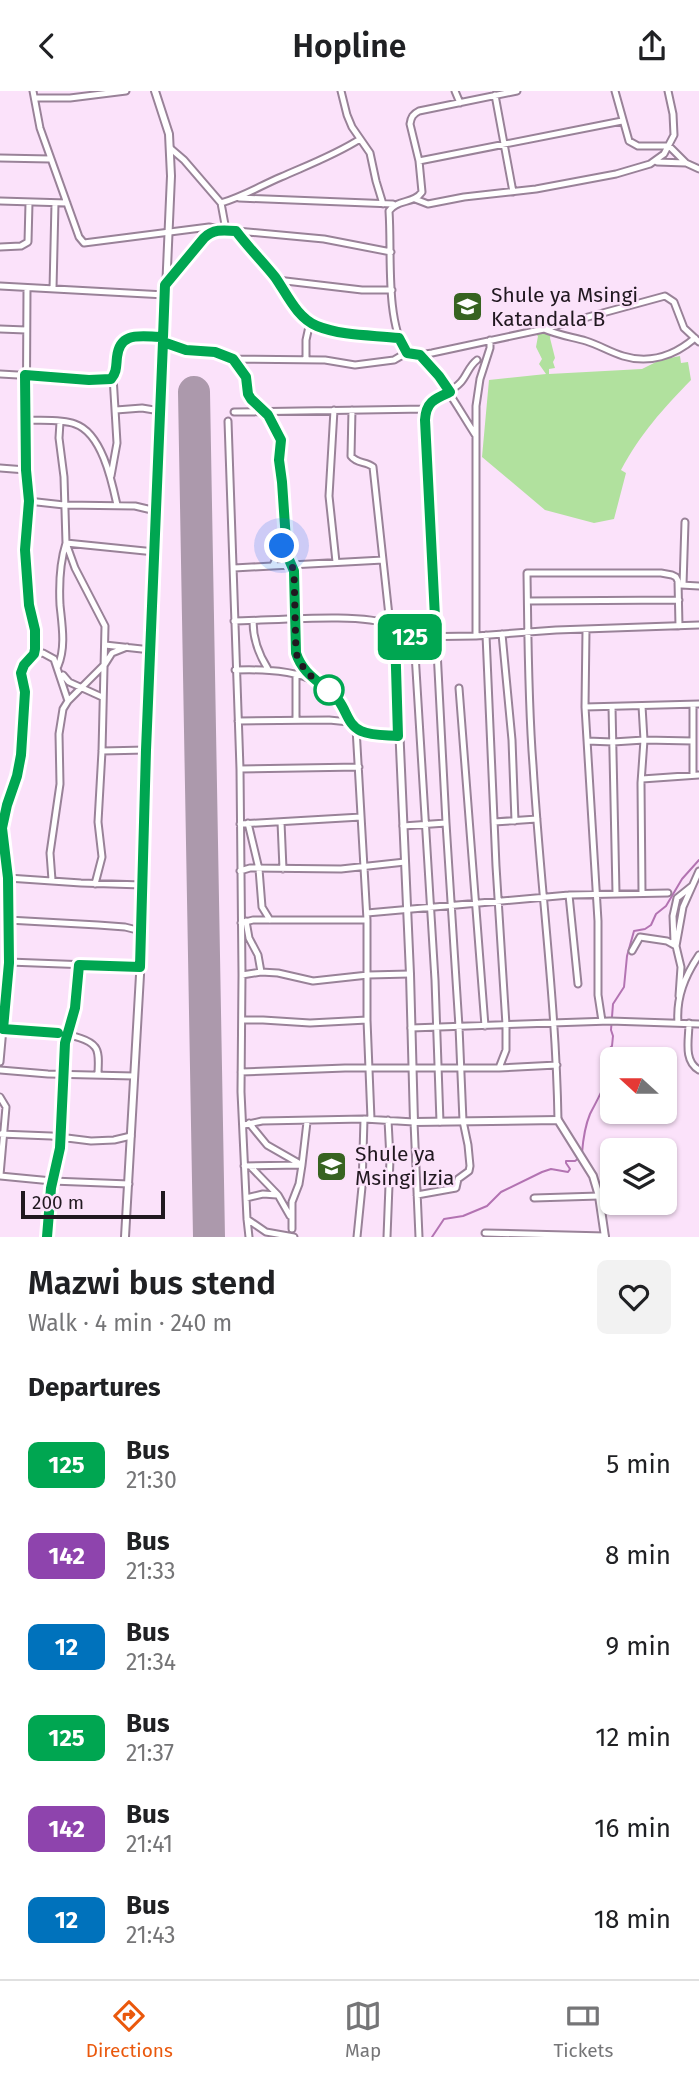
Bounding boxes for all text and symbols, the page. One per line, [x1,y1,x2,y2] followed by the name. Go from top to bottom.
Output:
[28,27,66,65] icon: back
[293,27,406,65] text: Hopline
[633,27,671,65] icon: share
[491,282,638,332] place label: Shule ya Msingi Katandala B
[451,290,485,324] school or university icon: Shule ya Msingi Katandala B
[264,528,299,563] your location
[370,614,450,660] line badge: 125
[392,623,428,651] text: 125
[314,675,344,705] unlabelled marker
[600,1047,677,1123] north arrow
[600,1047,677,1215] map controls
[600,1138,677,1215] button: layers
[355,1141,455,1191] place label: Shule ya Msingi Izia
[315,1149,349,1183] school or university icon: Shule ya Msingi Izia
[21,1188,164,1220] scale bar
[32,1191,84,1214] text: 200 m
[597,1260,671,1334] button: heart
[28,1263,276,1303] text: Mazwi bus stend
[28,1309,232,1337] text: Walk · 4 min · 240 m
[28,1372,161,1403] text: Departures
[126,1435,169,1466] text: Bus
[606,1449,671,1480] text: 5 min
[48,1451,85,1479] text: 125
[126,1466,177,1494] text: 21:30
[126,1526,169,1557] text: Bus
[605,1540,671,1571] text: 8 min
[48,1542,85,1570] text: 142
[126,1557,175,1585] text: 21:33
[126,1617,169,1648] text: Bus
[606,1631,671,1662] text: 9 min
[55,1633,78,1661] text: 12
[126,1648,176,1676] text: 21:34
[126,1708,169,1739] text: Bus
[595,1722,671,1753] text: 12 min
[48,1724,85,1752] text: 125
[126,1739,174,1767] text: 21:37
[126,1799,169,1830] text: Bus
[594,1813,671,1844] text: 16 min
[48,1815,85,1843] text: 142
[126,1830,173,1858] text: 21:41
[126,1890,169,1921] text: Bus
[594,1904,671,1935] text: 18 min
[55,1906,78,1934] text: 12
[126,1921,176,1949] text: 21:43
[86,1997,173,2062] tab: Directions
[344,1997,382,2062] tab: Map
[553,1997,613,2062] tab: Tickets

